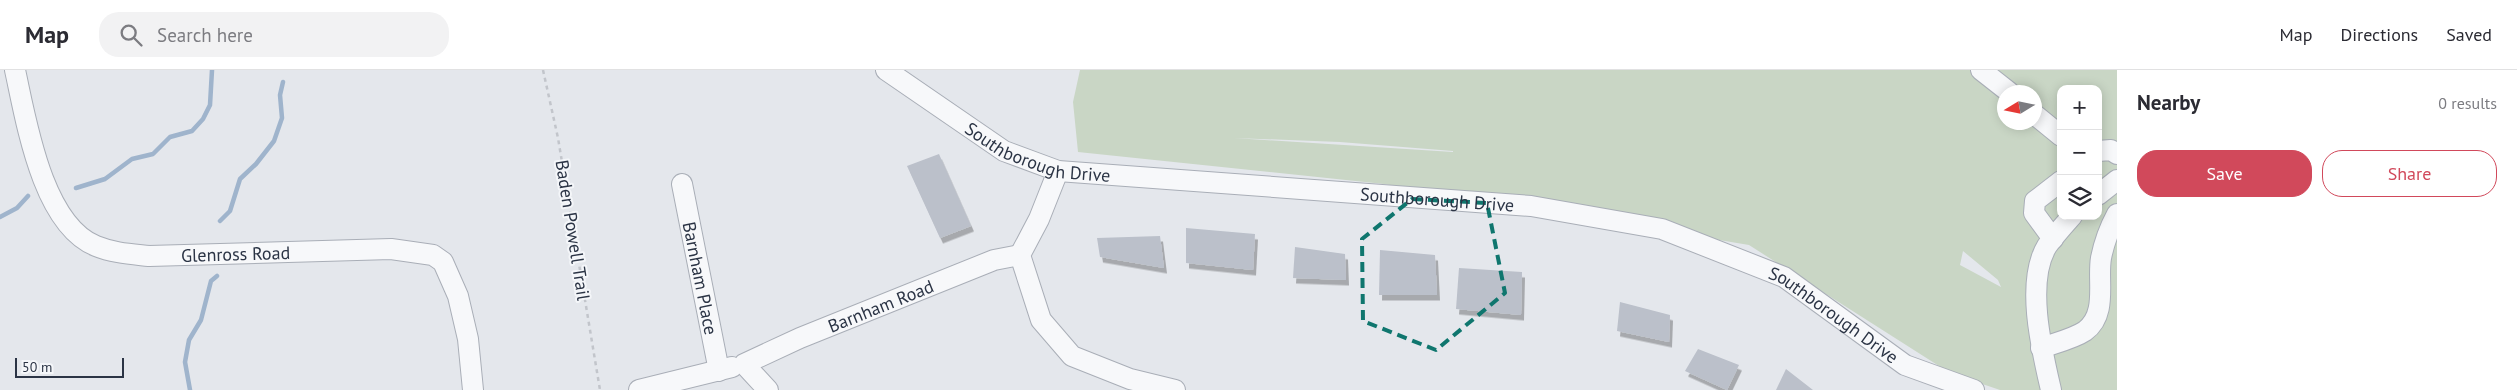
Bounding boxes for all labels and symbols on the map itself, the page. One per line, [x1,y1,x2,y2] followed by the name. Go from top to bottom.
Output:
[1997,85,2042,130] north arrow
[961,116,1111,186] street label: Southborough Drive
[551,158,596,303] street label: Baden Powell Trail
[1359,182,1515,216] street label: Southborough Drive
[678,220,723,337] street label: Barnham Place
[181,240,290,267] street label: Glenross Road
[1766,261,1903,368] street label: Southborough Drive
[824,274,937,337] street label: Barnham Road
[15,355,124,378] scale bar

